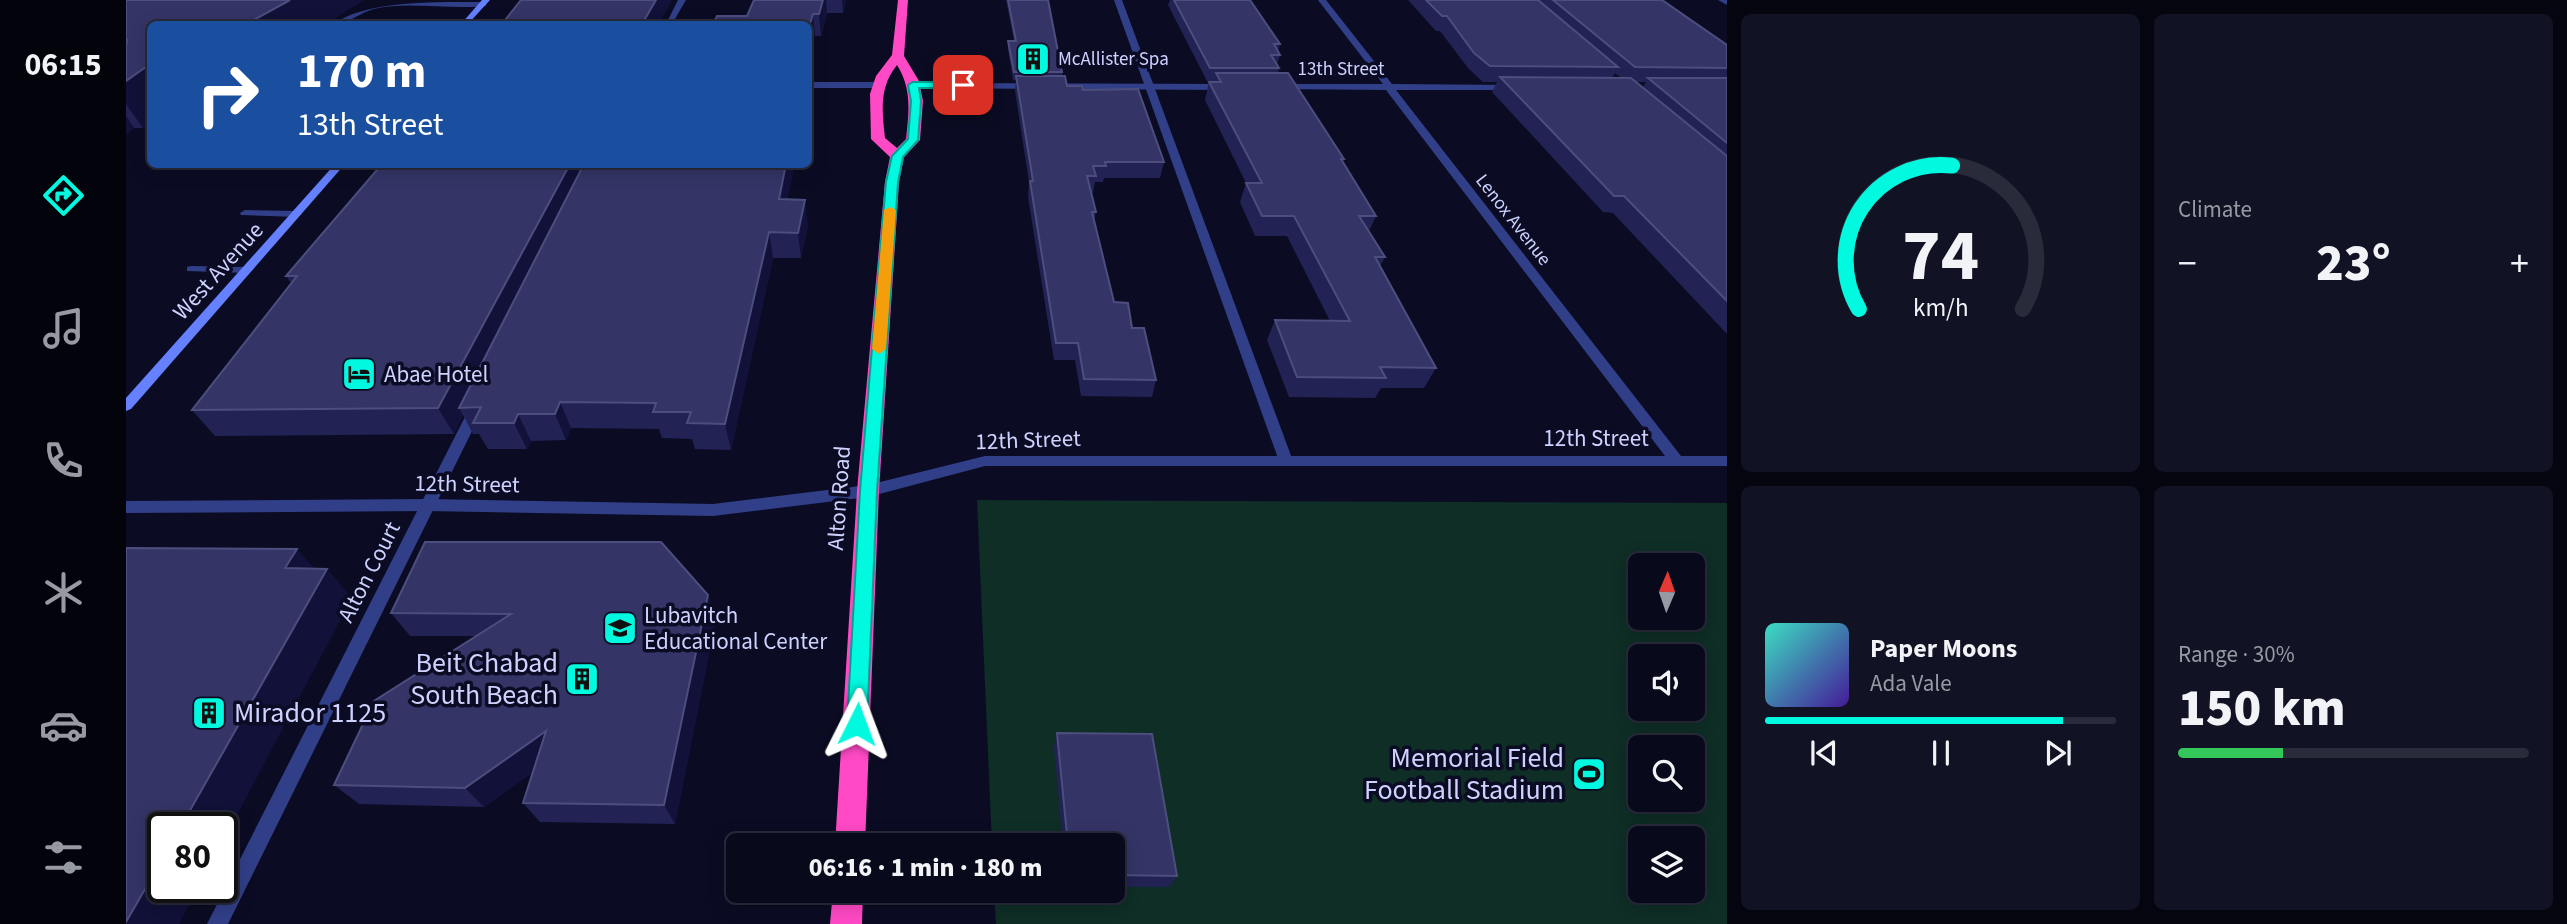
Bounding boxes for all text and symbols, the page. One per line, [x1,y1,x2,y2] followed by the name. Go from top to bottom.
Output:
[297,37,426,107] text: 170 m
[1014,40,1052,78] building icon: McAllister Spa
[24,42,102,88] text: 06:15
[1058,46,1169,73] place label: McAllister Spa
[182,49,273,140] icon: right
[933,55,993,115] pin
[1297,56,1385,83] street label: 13th Street
[944,66,982,104] icon: arrive
[297,102,444,148] text: 13th Street
[1469,168,1557,272] street label: Lenox Avenue
[39,171,88,220] icon: directions
[2178,193,2252,226] text: Climate
[1902,204,1979,308] text: 74
[165,215,271,327] street label: West Avenue
[2316,227,2391,301] text: 23°
[2178,237,2197,291] text: −
[2510,237,2529,291] text: +
[1913,290,1968,326] text: km/h
[39,304,88,353] icon: music
[340,355,378,393] hotel icon: Abae Hotel
[384,358,488,391] place label: Abae Hotel
[975,422,1081,458] street label: 12th Street
[1543,422,1649,455] street label: 12th Street
[39,436,88,485] icon: phone
[819,445,859,551] street label: Alton Road
[414,467,520,501] street label: 12th Street
[329,516,409,628] street label: Alton Court
[1628,553,1704,630] north arrow
[1628,553,1705,903] map controls
[39,568,88,617] icon: climate
[644,599,828,658] place label: Lubavitch Educational Center
[601,609,639,647] school or university icon: Lubavitch Educational Center
[1870,630,2017,667] text: Paper Moons
[2178,638,2295,671] text: Range · 30%
[410,643,558,715] place label: Beit Chabad South Beach
[1628,644,1705,721] button: sound
[563,660,601,698] building icon: Beit Chabad South Beach
[1870,667,1952,700] text: Ada Vale
[2178,672,2346,746] text: 150 km
[820,687,894,761] position arrow
[234,693,386,733] place label: Mirador 1125
[190,694,228,732] building icon: Mirador 1125
[39,701,88,750] icon: car
[1805,734,1843,772] icon: previous
[1922,734,1960,772] icon: pause
[2039,734,2077,772] icon: next
[1628,735,1705,812] button: search
[1364,738,1564,810] place label: Memorial Field Football Stadium
[1570,755,1608,793] sports icon: Memorial Field Football Stadium
[147,812,238,903] speed limit sign: 80
[1628,826,1705,903] button: layers
[39,833,88,882] icon: filters
[809,849,1042,886] text: 06:16 · 1 min · 180 m

